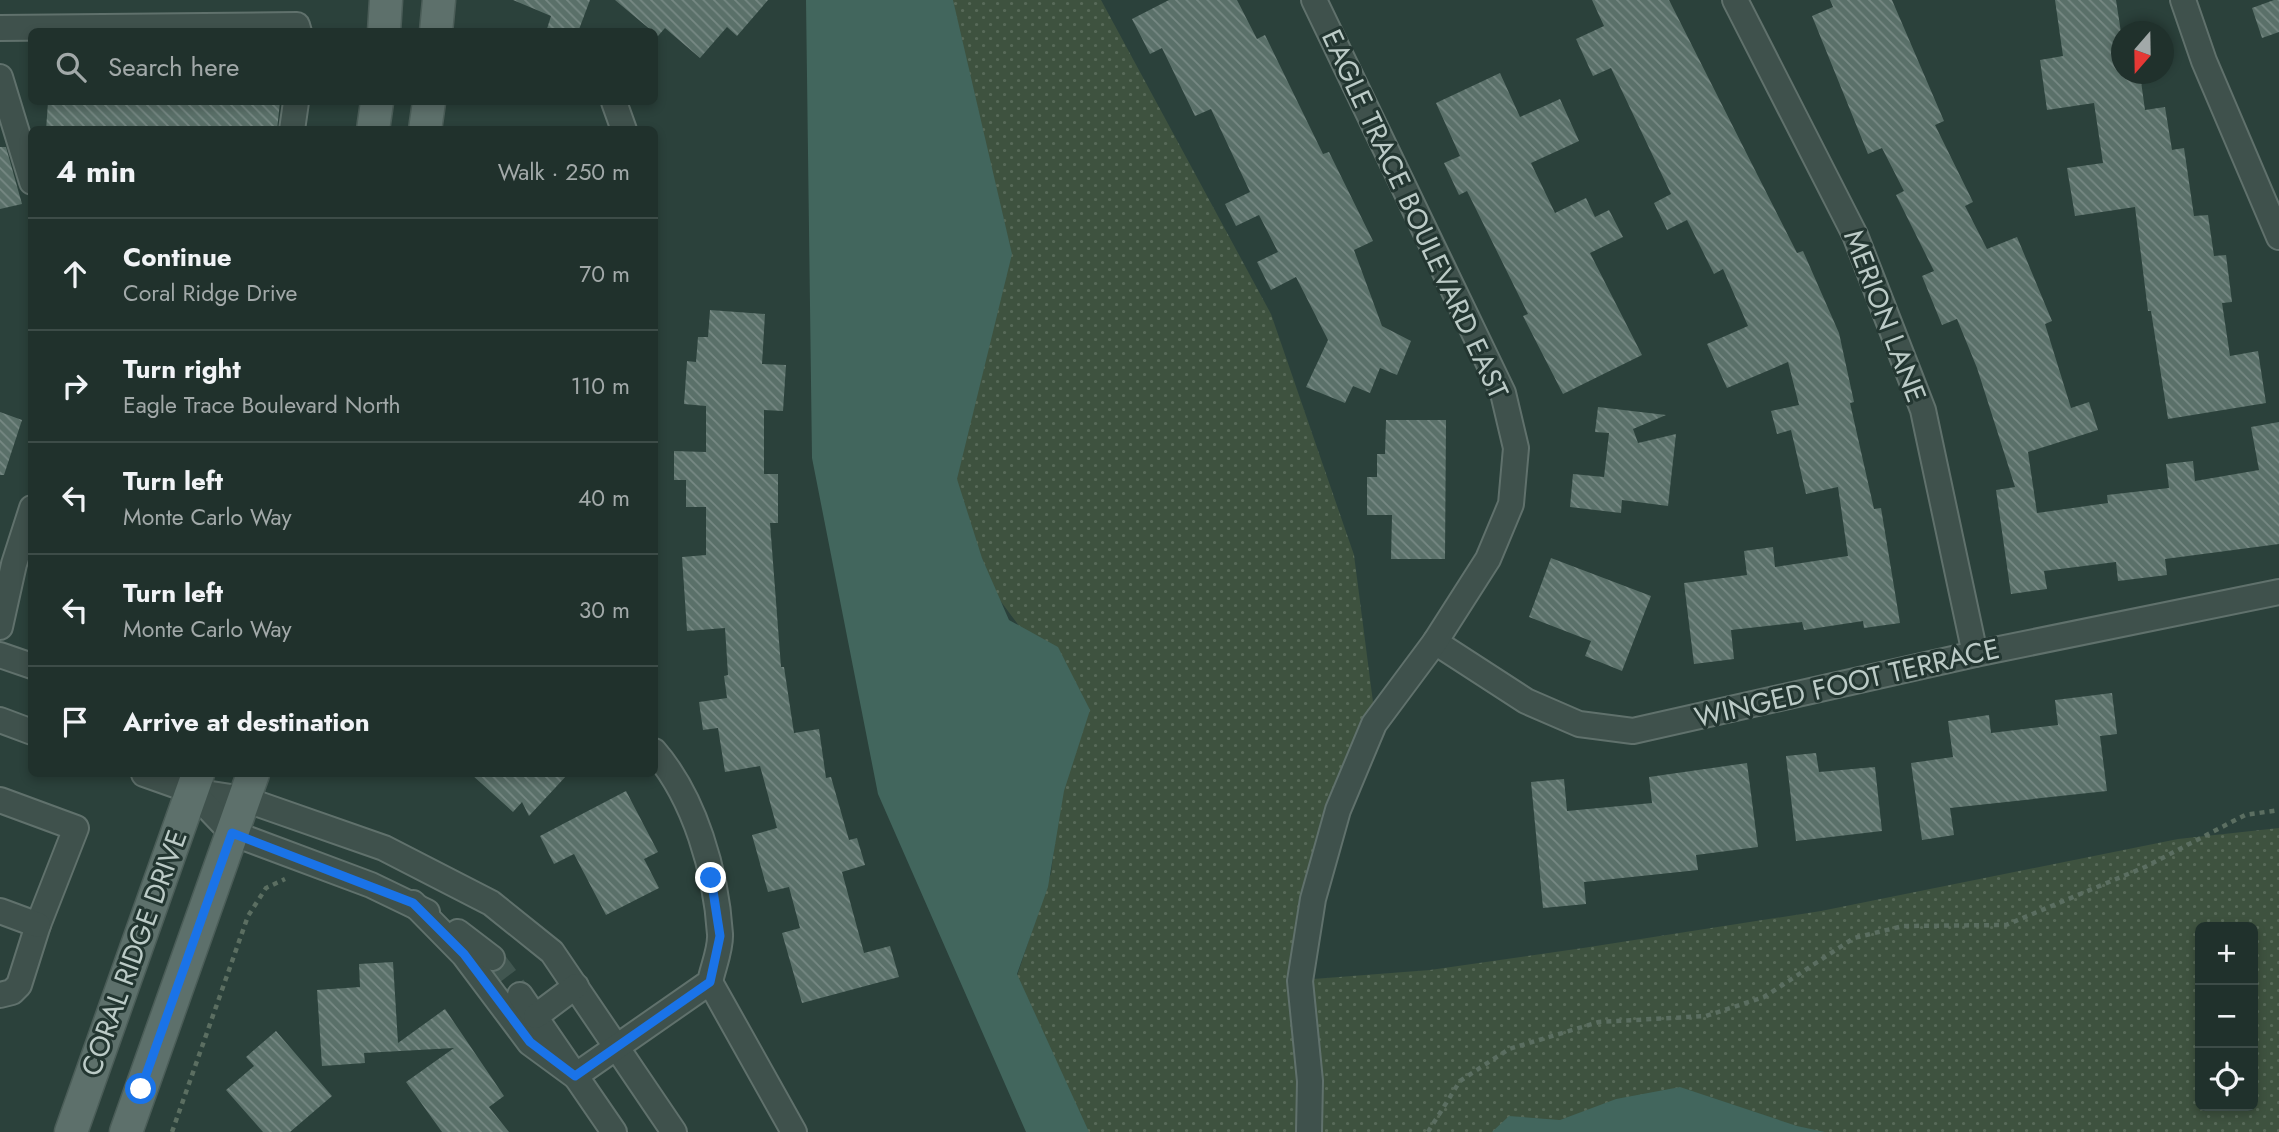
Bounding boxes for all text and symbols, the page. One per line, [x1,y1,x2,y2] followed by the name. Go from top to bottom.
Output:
[2111,21,2174,84] north arrow
[1311,23,1519,405] street label: EAGLE TRACE BOULEVARD EAST
[28,28,658,105] search box
[52,48,90,86] icon: search
[108,48,240,86] text: Search here
[56,150,136,193] text: 4 min
[498,155,630,189] text: Walk · 250 m
[1833,224,1937,408] street label: MERION LANE
[123,238,232,276] text: Continue
[56,255,94,293] icon: ahead
[579,257,630,291] text: 70 m
[123,276,297,310] text: Coral Ridge Drive
[123,350,241,388] text: Turn right
[56,367,94,405] icon: right
[571,369,630,403] text: 110 m
[123,388,401,422] text: Eagle Trace Boulevard North
[123,462,223,500] text: Turn left
[56,479,94,517] icon: left
[578,481,630,515] text: 40 m
[123,500,292,534] text: Monte Carlo Way
[123,574,223,612] text: Turn left
[56,591,94,629] icon: left
[579,593,630,627] text: 30 m
[123,612,292,646] text: Monte Carlo Way
[1691,628,2003,738] street label: WINGED FOOT TERRACE
[56,703,94,741] icon: arrive
[123,703,370,741] text: Arrive at destination
[70,824,198,1082] street label: CORAL RIDGE DRIVE
[695,862,726,893] route end
[2195,922,2258,1111] map controls
[2195,922,2258,985] button: +
[2195,985,2258,1048] button: −
[2195,1048,2258,1111] button: locate
[125,1073,156,1104] route start

